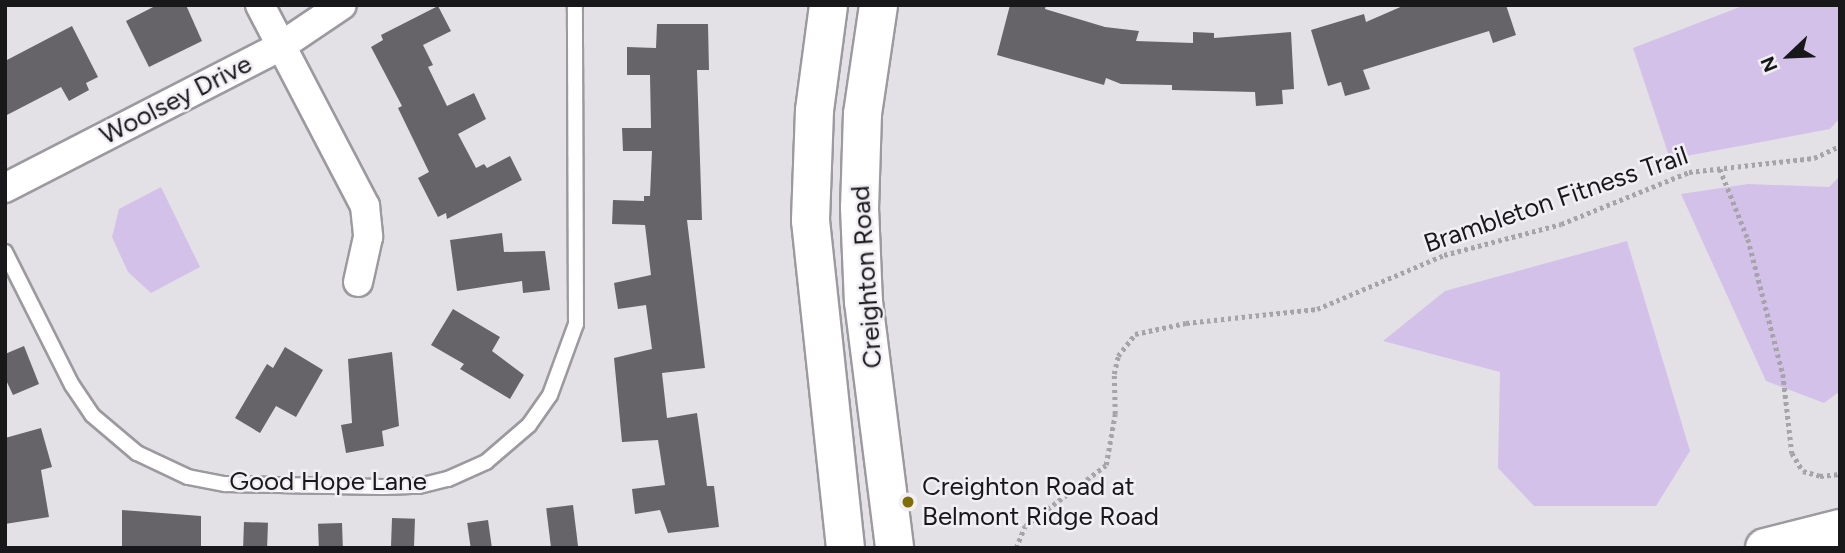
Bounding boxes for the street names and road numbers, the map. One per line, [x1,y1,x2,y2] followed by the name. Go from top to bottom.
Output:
[95,48,257,152] street label: Woolsey Drive
[1420,140,1692,260] street label: Brambleton Fitness Trail
[845,185,889,369] street label: Creighton Road
[229,466,427,498] street label: Good Hope Lane

